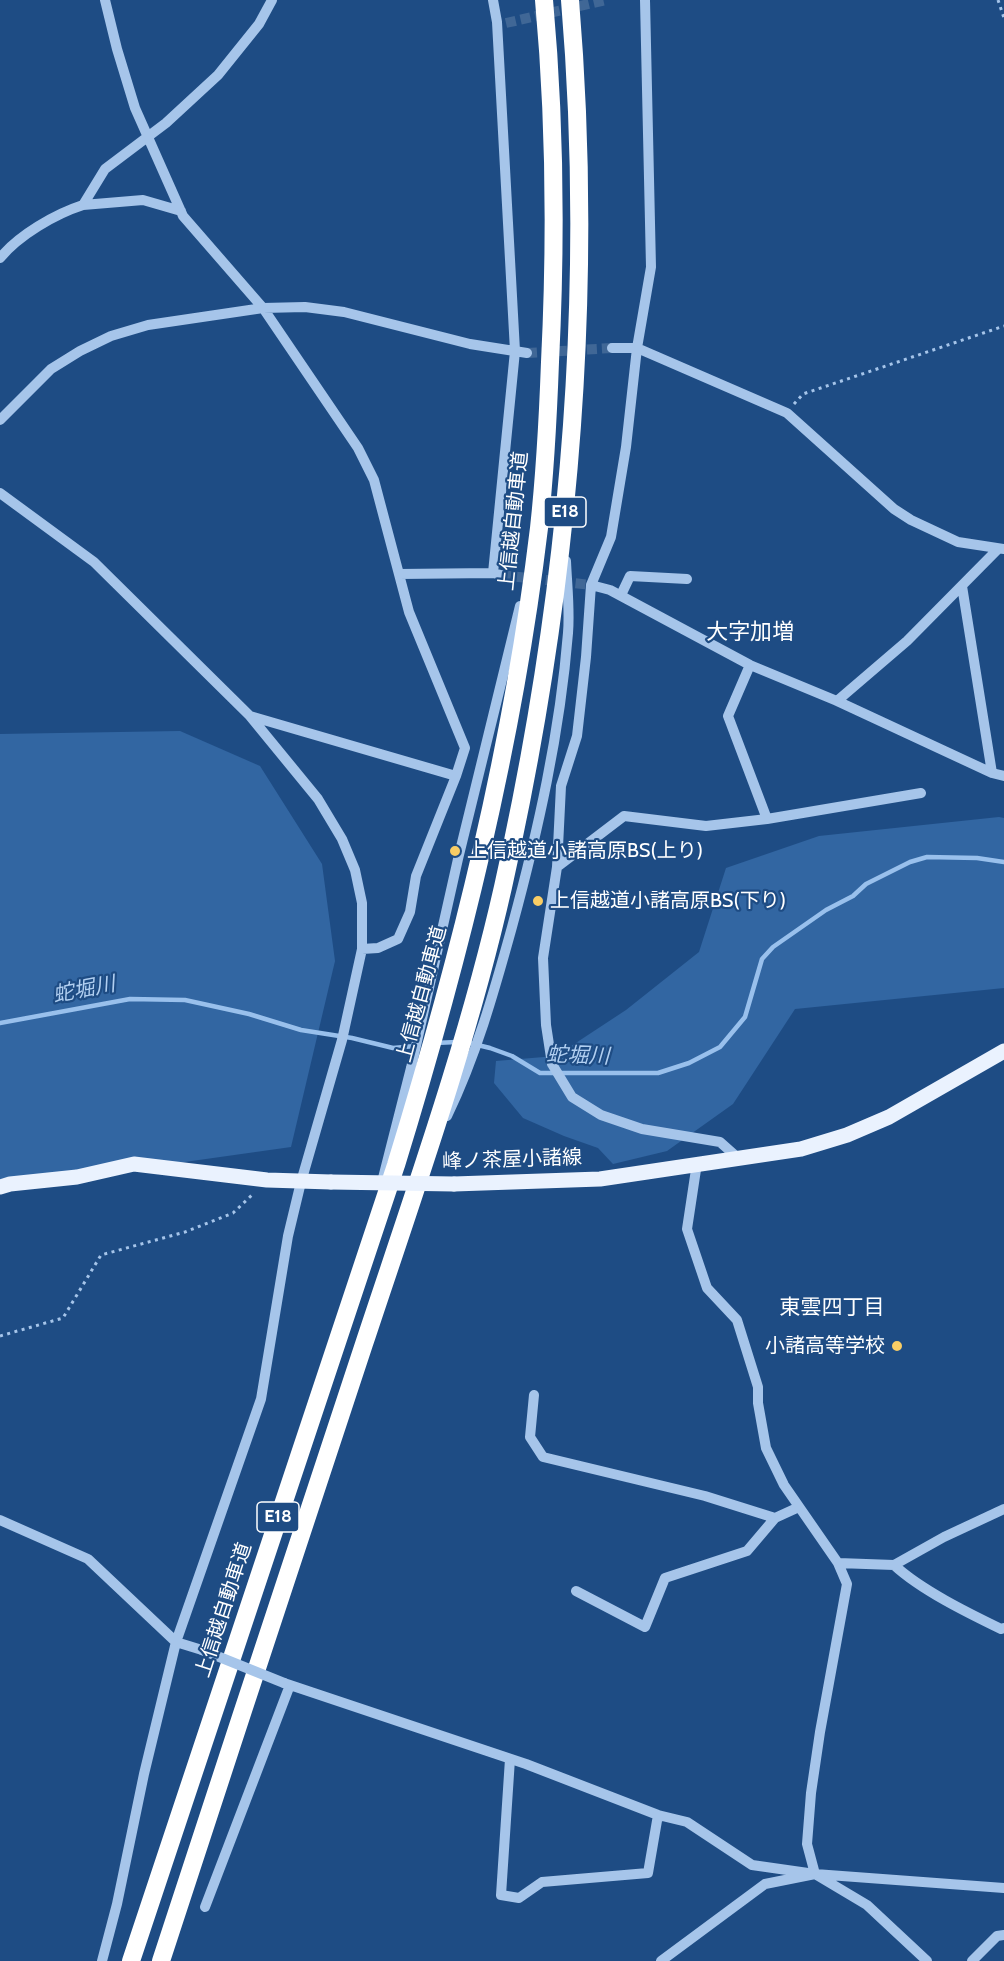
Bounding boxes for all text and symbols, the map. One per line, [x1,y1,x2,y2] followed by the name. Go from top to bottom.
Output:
[495,450,533,592] street label: 上信越自動車道
[544,497,586,527] road number: E18
[706,620,794,646] district label: 大字加増
[467,839,703,863] place label: 上信越道小諸高原BS(上り)
[448,844,462,858] marker: 上信越道小諸高原BS(上り)
[550,889,786,913] place label: 上信越道小諸高原BS(下り)
[531,894,545,908] marker: 上信越道小諸高原BS(下り)
[392,923,452,1065] street label: 上信越自動車道
[51,972,117,1008] water label: 蛇堀川
[546,1042,610,1070] water label: 蛇堀川
[442,1146,582,1174] street label: 峰ノ茶屋小諸線
[780,1295,884,1321] district label: 東雲四丁目
[765,1334,885,1358] place label: 小諸高等学校
[890,1339,904,1353] marker: 小諸高等学校
[257,1502,299,1532] road number: E18
[191,1540,257,1680] street label: 上信越自動車道

